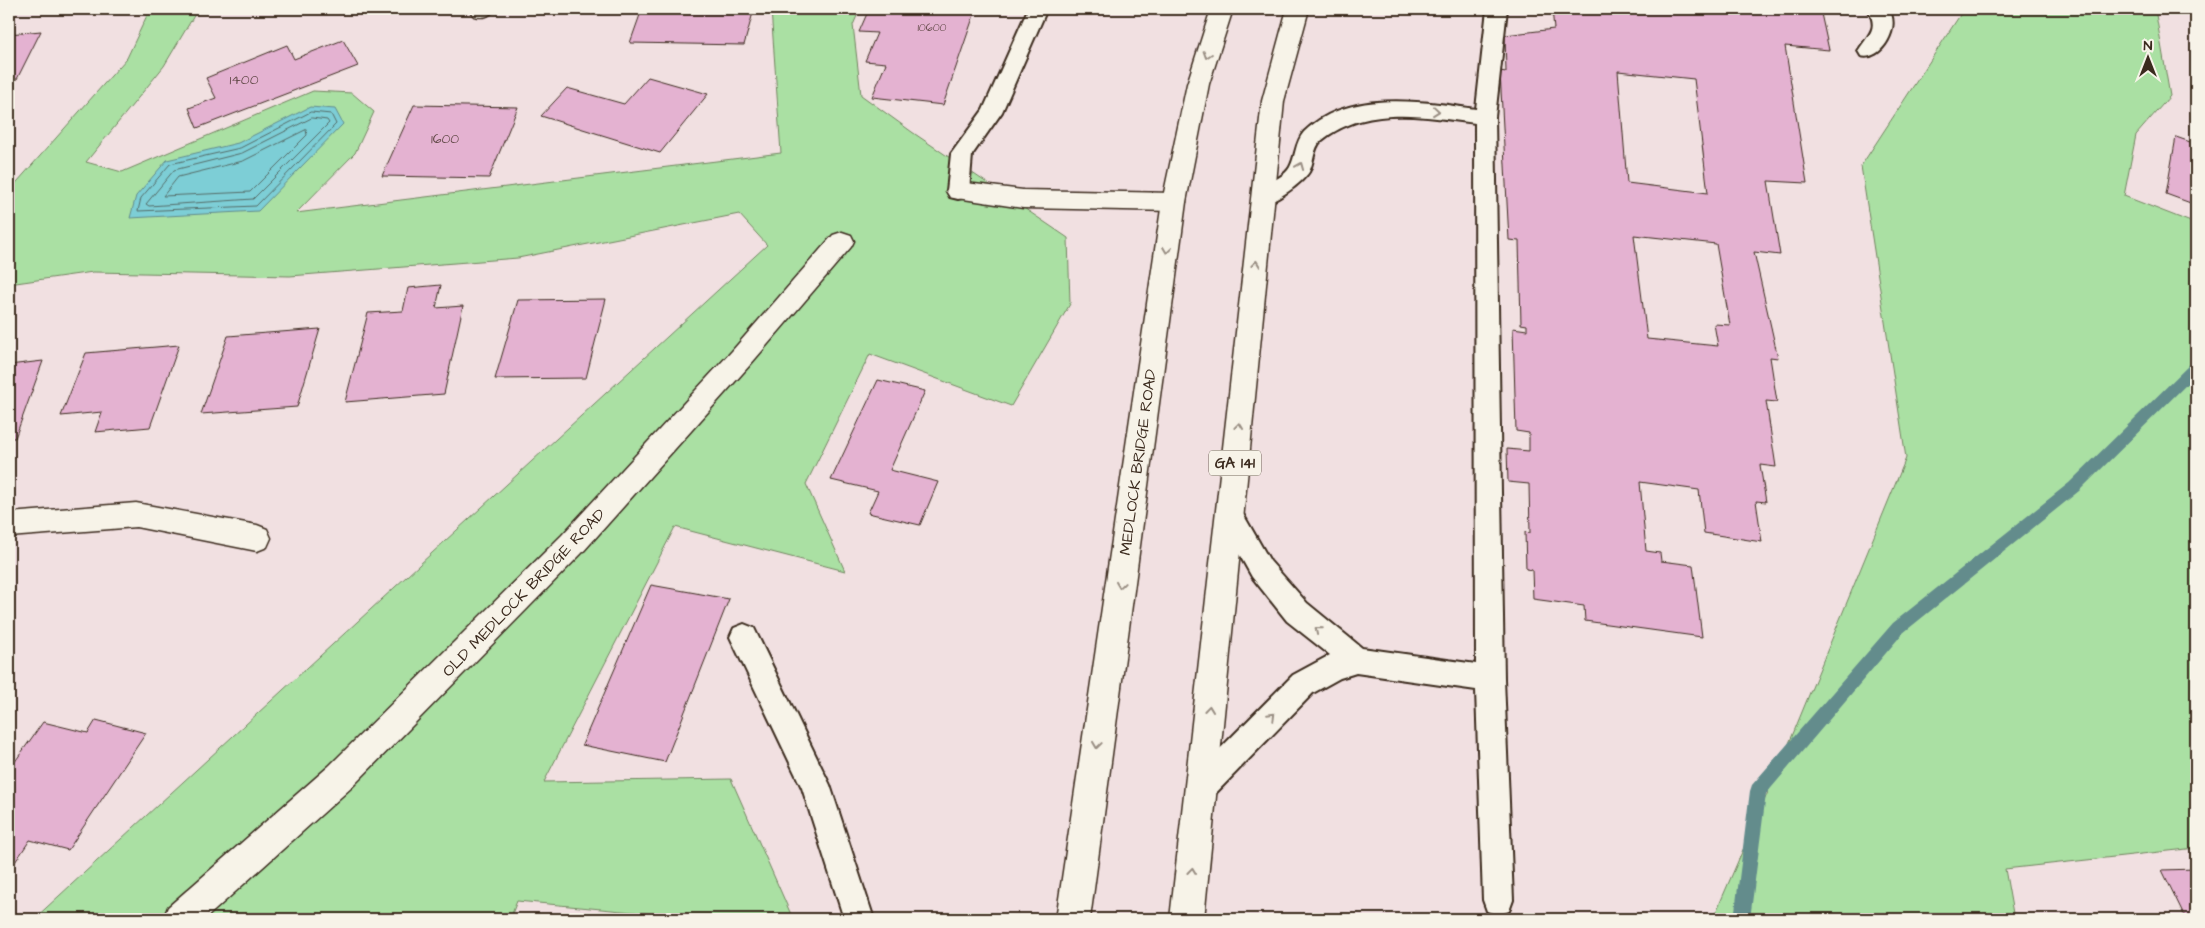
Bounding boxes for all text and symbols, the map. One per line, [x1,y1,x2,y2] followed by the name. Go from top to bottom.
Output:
[917,20,947,35] house number: 10600
[2122,32,2172,82] north arrow
[2144,36,2153,56] text: N
[1203,50,1213,59] one-way arrow
[230,70,259,90] house number: 1400
[1433,105,1441,116] one-way arrow
[431,129,459,149] house number: 1600
[1294,162,1304,171] one-way arrow
[1162,247,1173,255] one-way arrow
[1250,260,1261,268] one-way arrow
[1114,368,1162,557] street label: MEDLOCK BRIDGE ROAD
[1233,421,1244,429] one-way arrow
[1209,450,1261,476] road number: GA 141
[437,504,610,682] street label: OLD MEDLOCK BRIDGE ROAD
[1115,581,1126,589] one-way arrow
[1315,627,1324,635] one-way arrow
[1203,705,1214,713] one-way arrow
[1266,712,1275,721] one-way arrow
[1093,741,1103,750] one-way arrow
[1186,866,1197,874] one-way arrow

